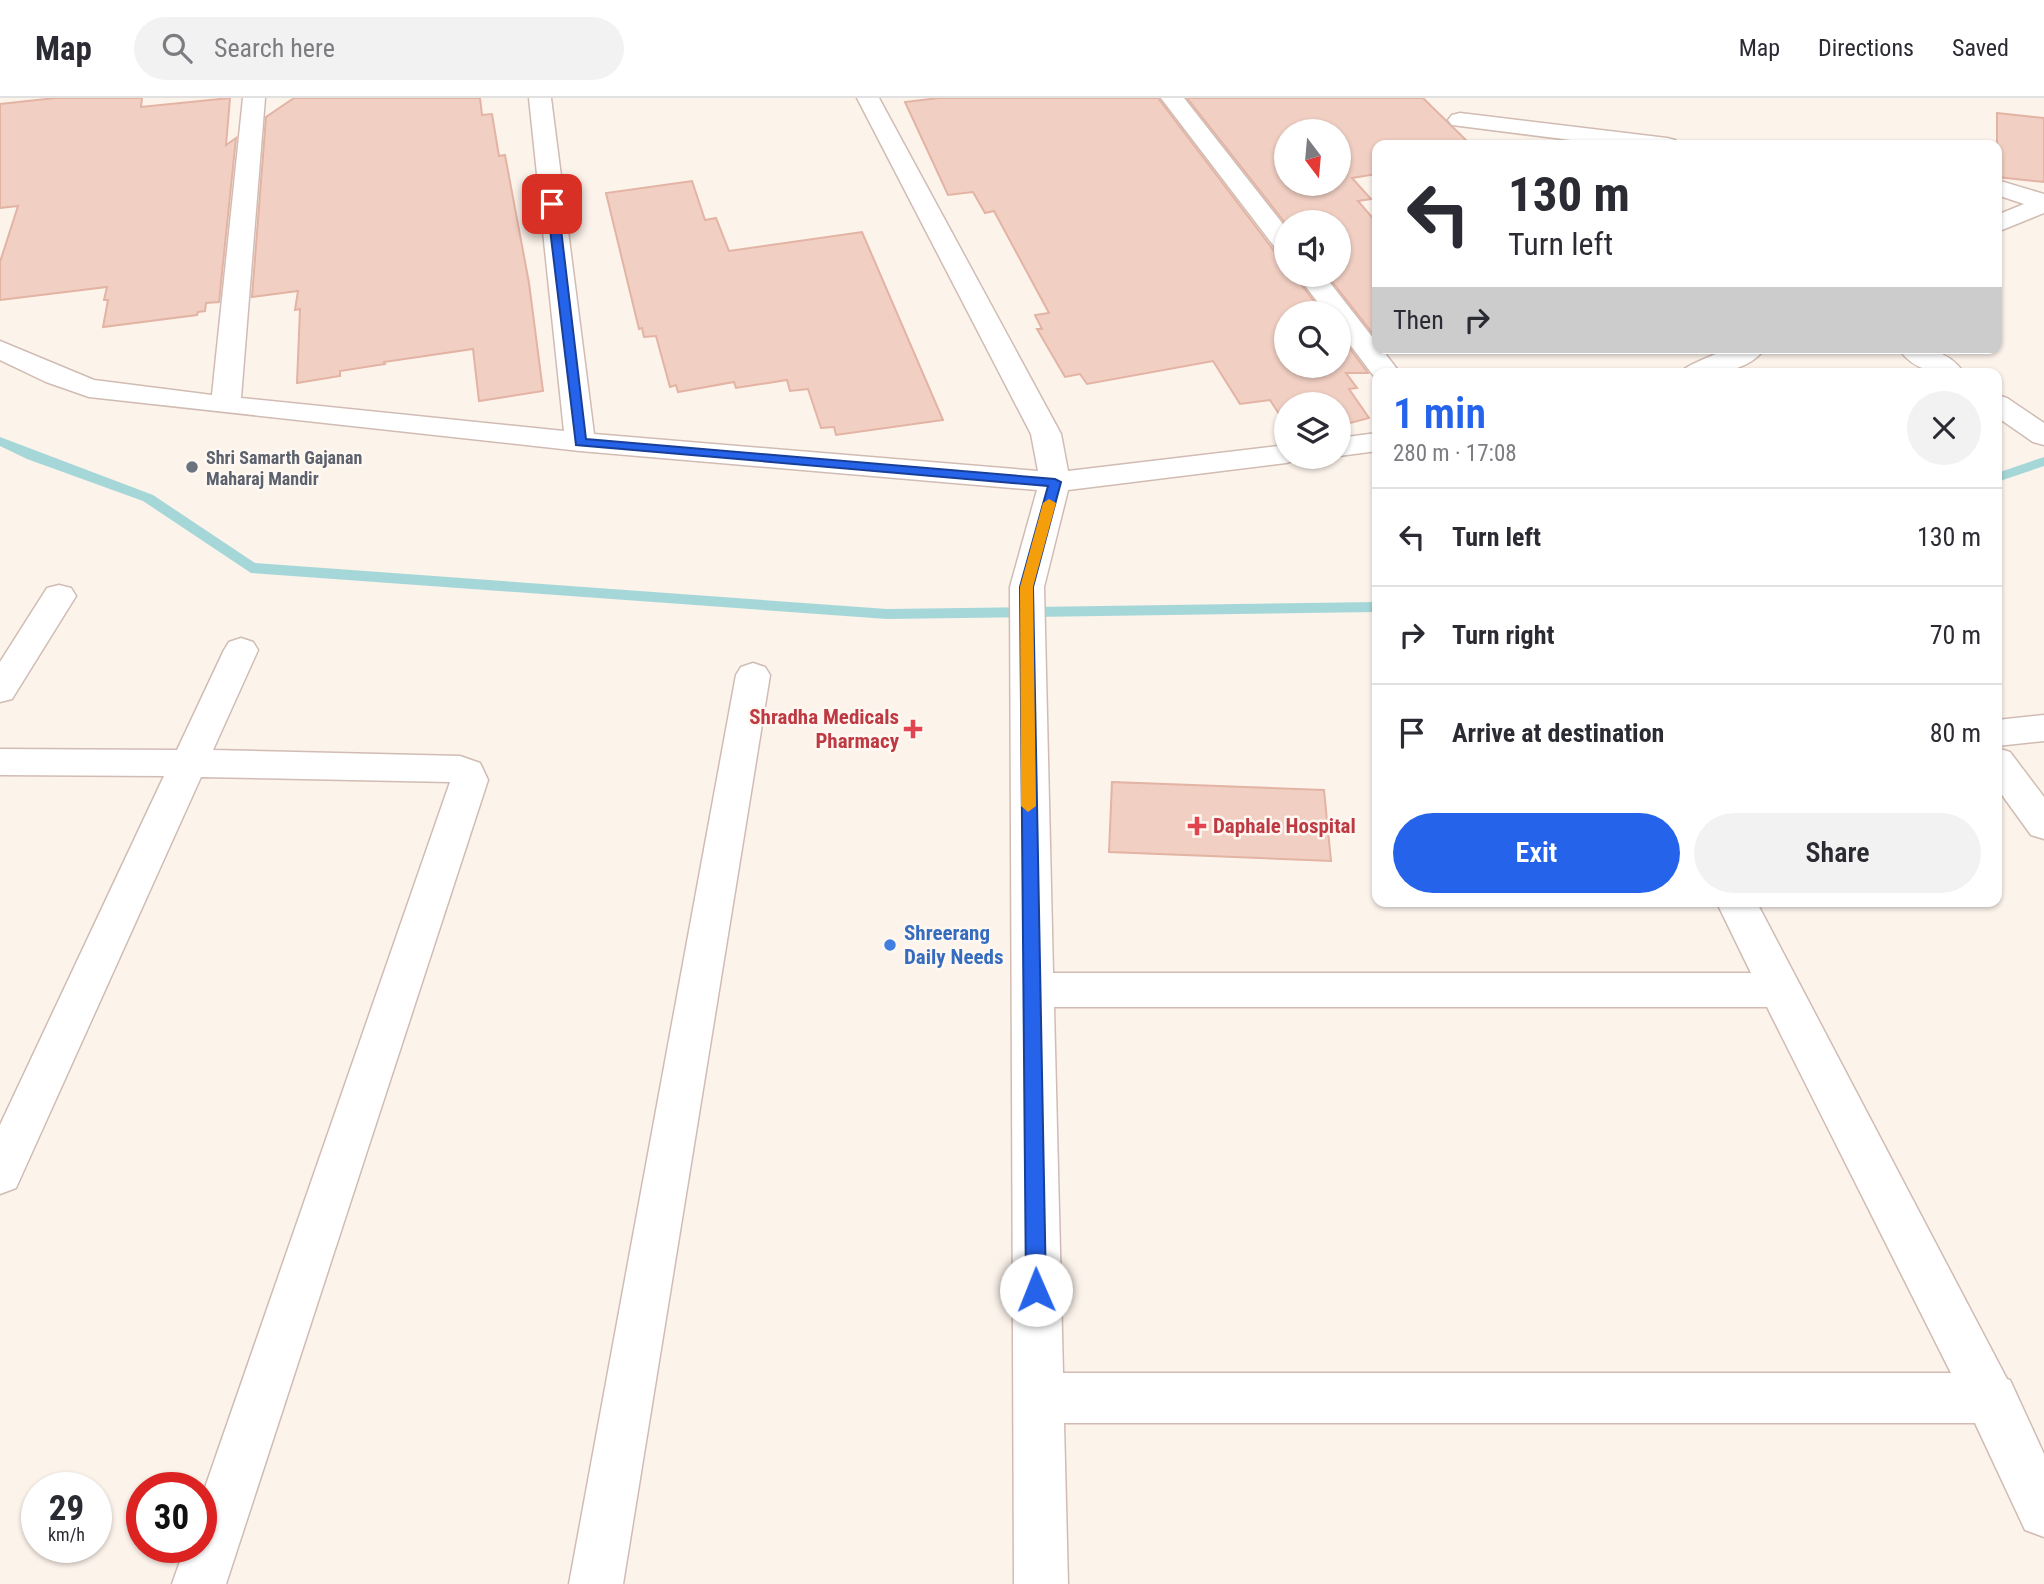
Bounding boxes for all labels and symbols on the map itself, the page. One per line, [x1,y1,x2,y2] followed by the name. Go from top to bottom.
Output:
[1274,119,1351,196] north arrow
[522,174,582,234] pin
[206,447,362,489] place label: Shri Samarth Gajanan Maharaj Mandir
[184,459,200,475] marker: Shri Samarth Gajanan Maharaj Mandir
[749,705,900,753] place label: Shradha Medicals Pharmacy
[905,721,921,737] marker: Shradha Medicals Pharmacy
[1213,814,1356,838] place label: Daphale Hospital
[1187,816,1207,836] marker: Daphale Hospital
[904,921,1003,969] place label: Shreerang Daily Needs
[882,937,898,953] marker: Shreerang Daily Needs
[999,1253,1073,1327] position arrow
[126,1472,217,1563] speed limit sign: 30

